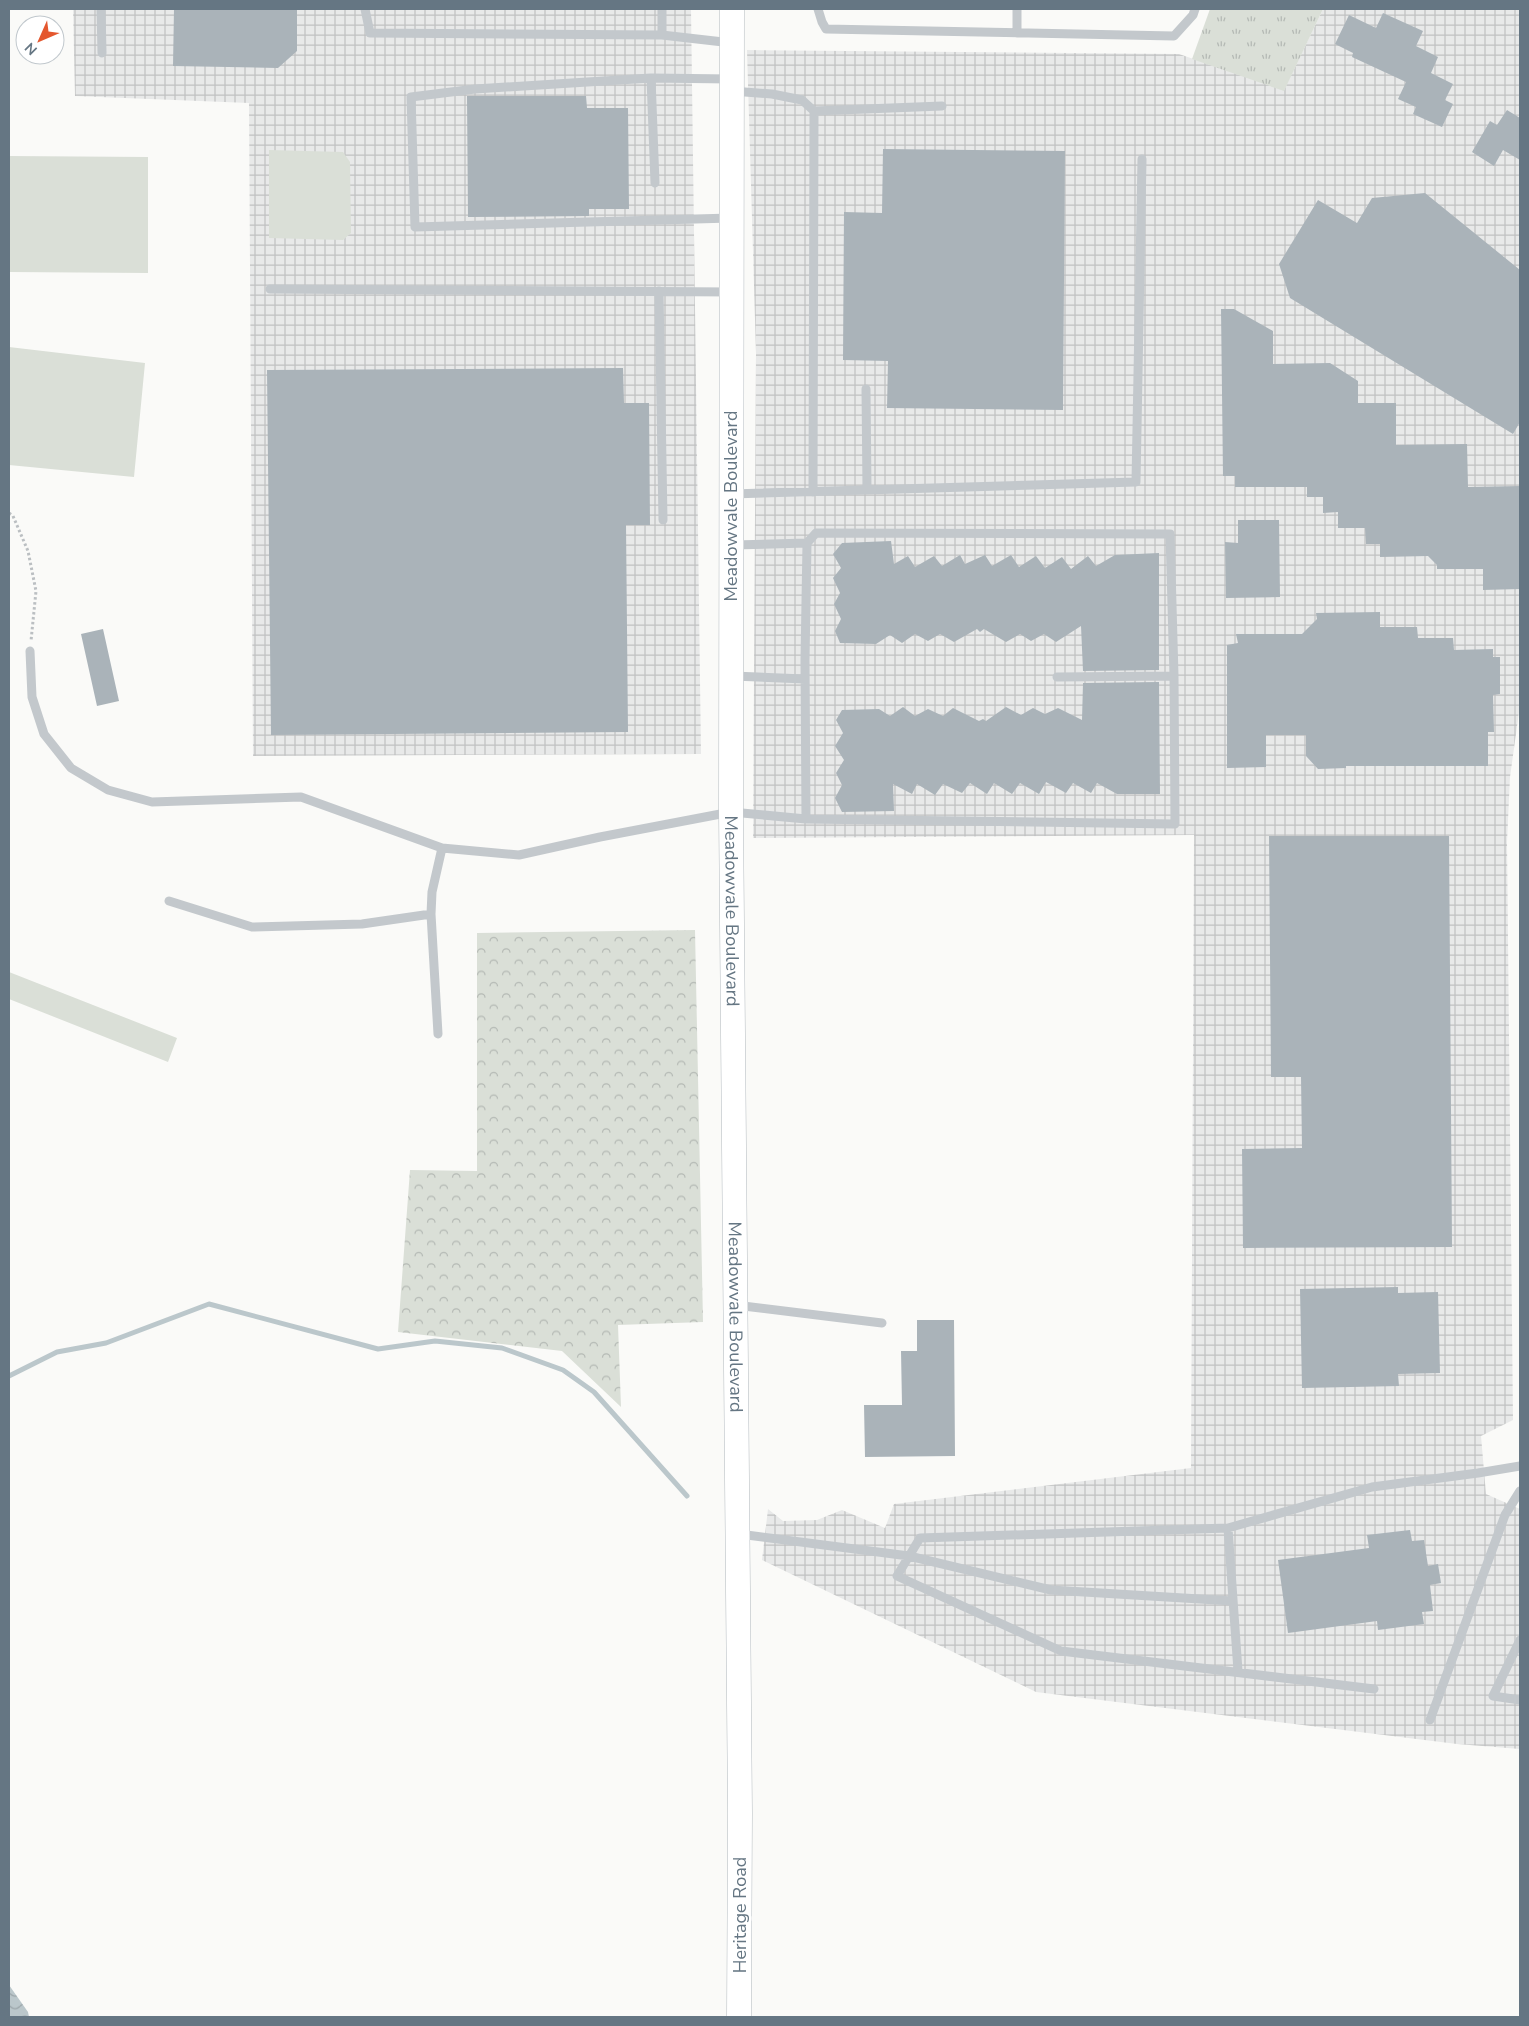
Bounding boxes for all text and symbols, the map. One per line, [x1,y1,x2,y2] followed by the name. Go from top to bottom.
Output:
[15,15,65,65] north arrow
[21,38,42,59] text: N
[719,411,743,601] street label: Meadowvale Boulevard
[719,815,745,1007] street label: Meadowvale Boulevard
[723,1221,748,1413] street label: Meadowvale Boulevard
[728,1857,752,1973] street label: Heritage Road

